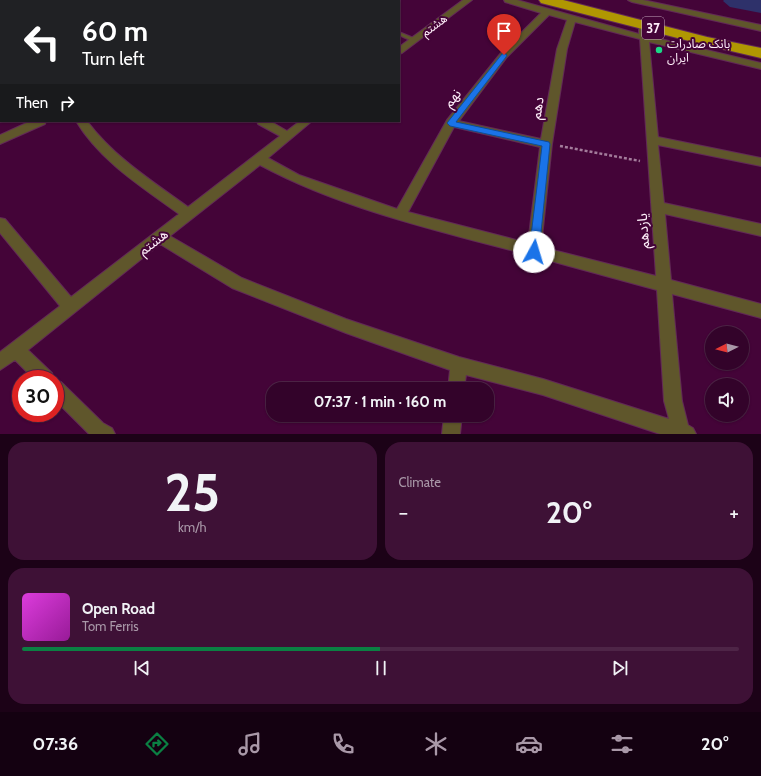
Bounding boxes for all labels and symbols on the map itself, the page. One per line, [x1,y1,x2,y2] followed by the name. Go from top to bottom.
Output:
[418,11,451,41] street label: هشتم
[487,14,521,55] pin
[642,17,664,39] road number: 37
[667,36,730,65] place label: بانک صادرات ایران
[654,45,664,55] marker: بانک صادرات ایران
[439,85,467,112] street label: نهم
[526,95,550,121] street label: دهم
[633,212,655,249] street label: یازدهم
[134,225,173,261] street label: هشتم
[513,231,555,273] position arrow
[705,326,749,370] north arrow
[12,370,64,422] speed limit sign: 30

